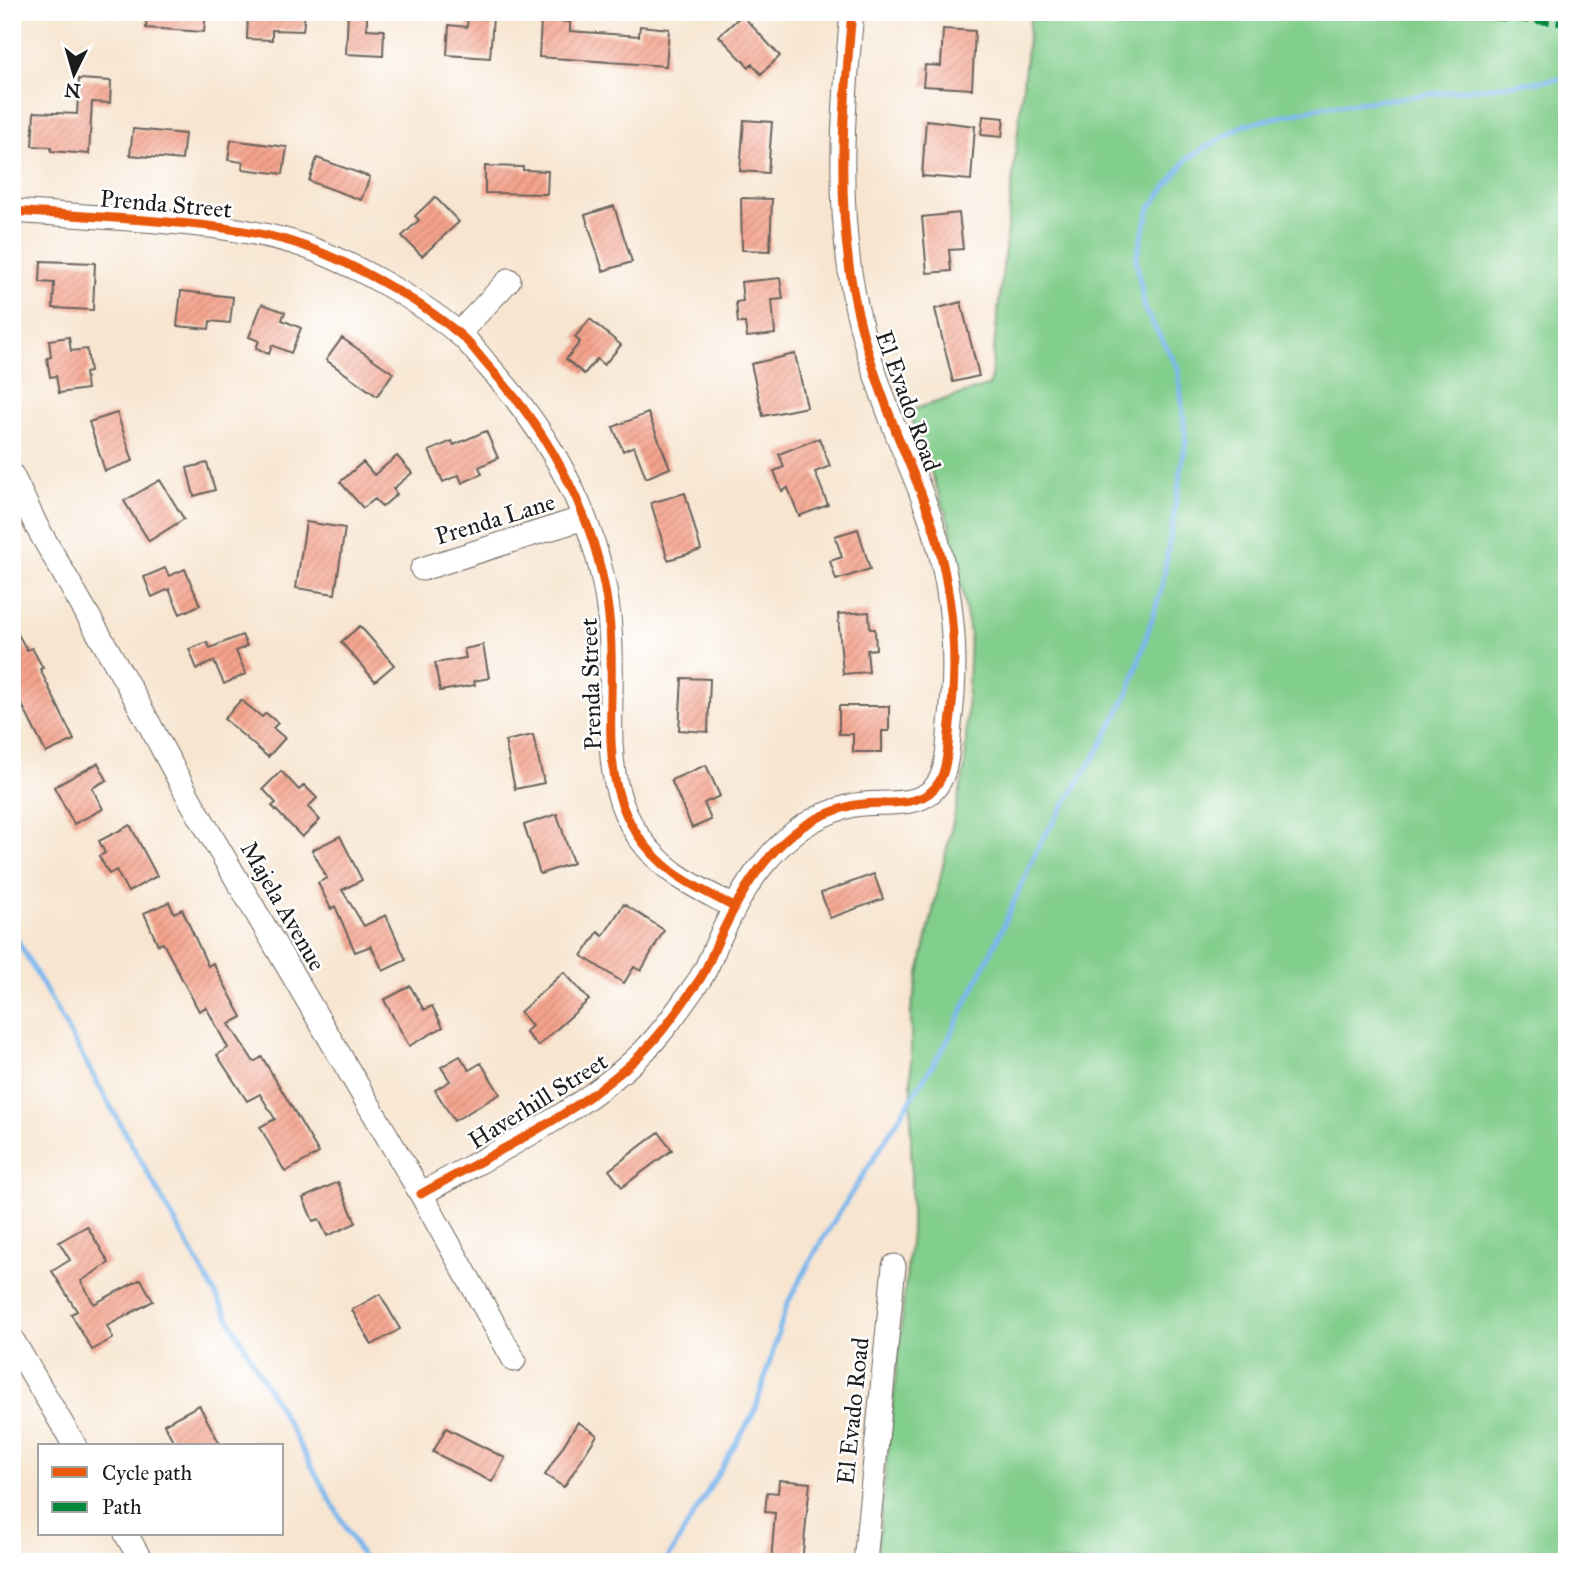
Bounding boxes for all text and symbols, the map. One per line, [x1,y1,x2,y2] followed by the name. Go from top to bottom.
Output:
[38,38,108,108] north arrow
[64,78,82,103] text: N
[99,183,234,225] street label: Prenda Street
[869,326,947,476] street label: El Evado Road
[432,487,558,551] street label: Prenda Lane
[574,617,608,751] street label: Prenda Street
[234,836,332,976] street label: Majela Avenue
[463,1046,614,1156] street label: Haverhill Street
[830,1336,876,1486] street label: El Evado Road
[38,1444,284,1536] legend
[102,1460,193,1486] text: Cycle path
[102,1494,142,1520] text: Path

